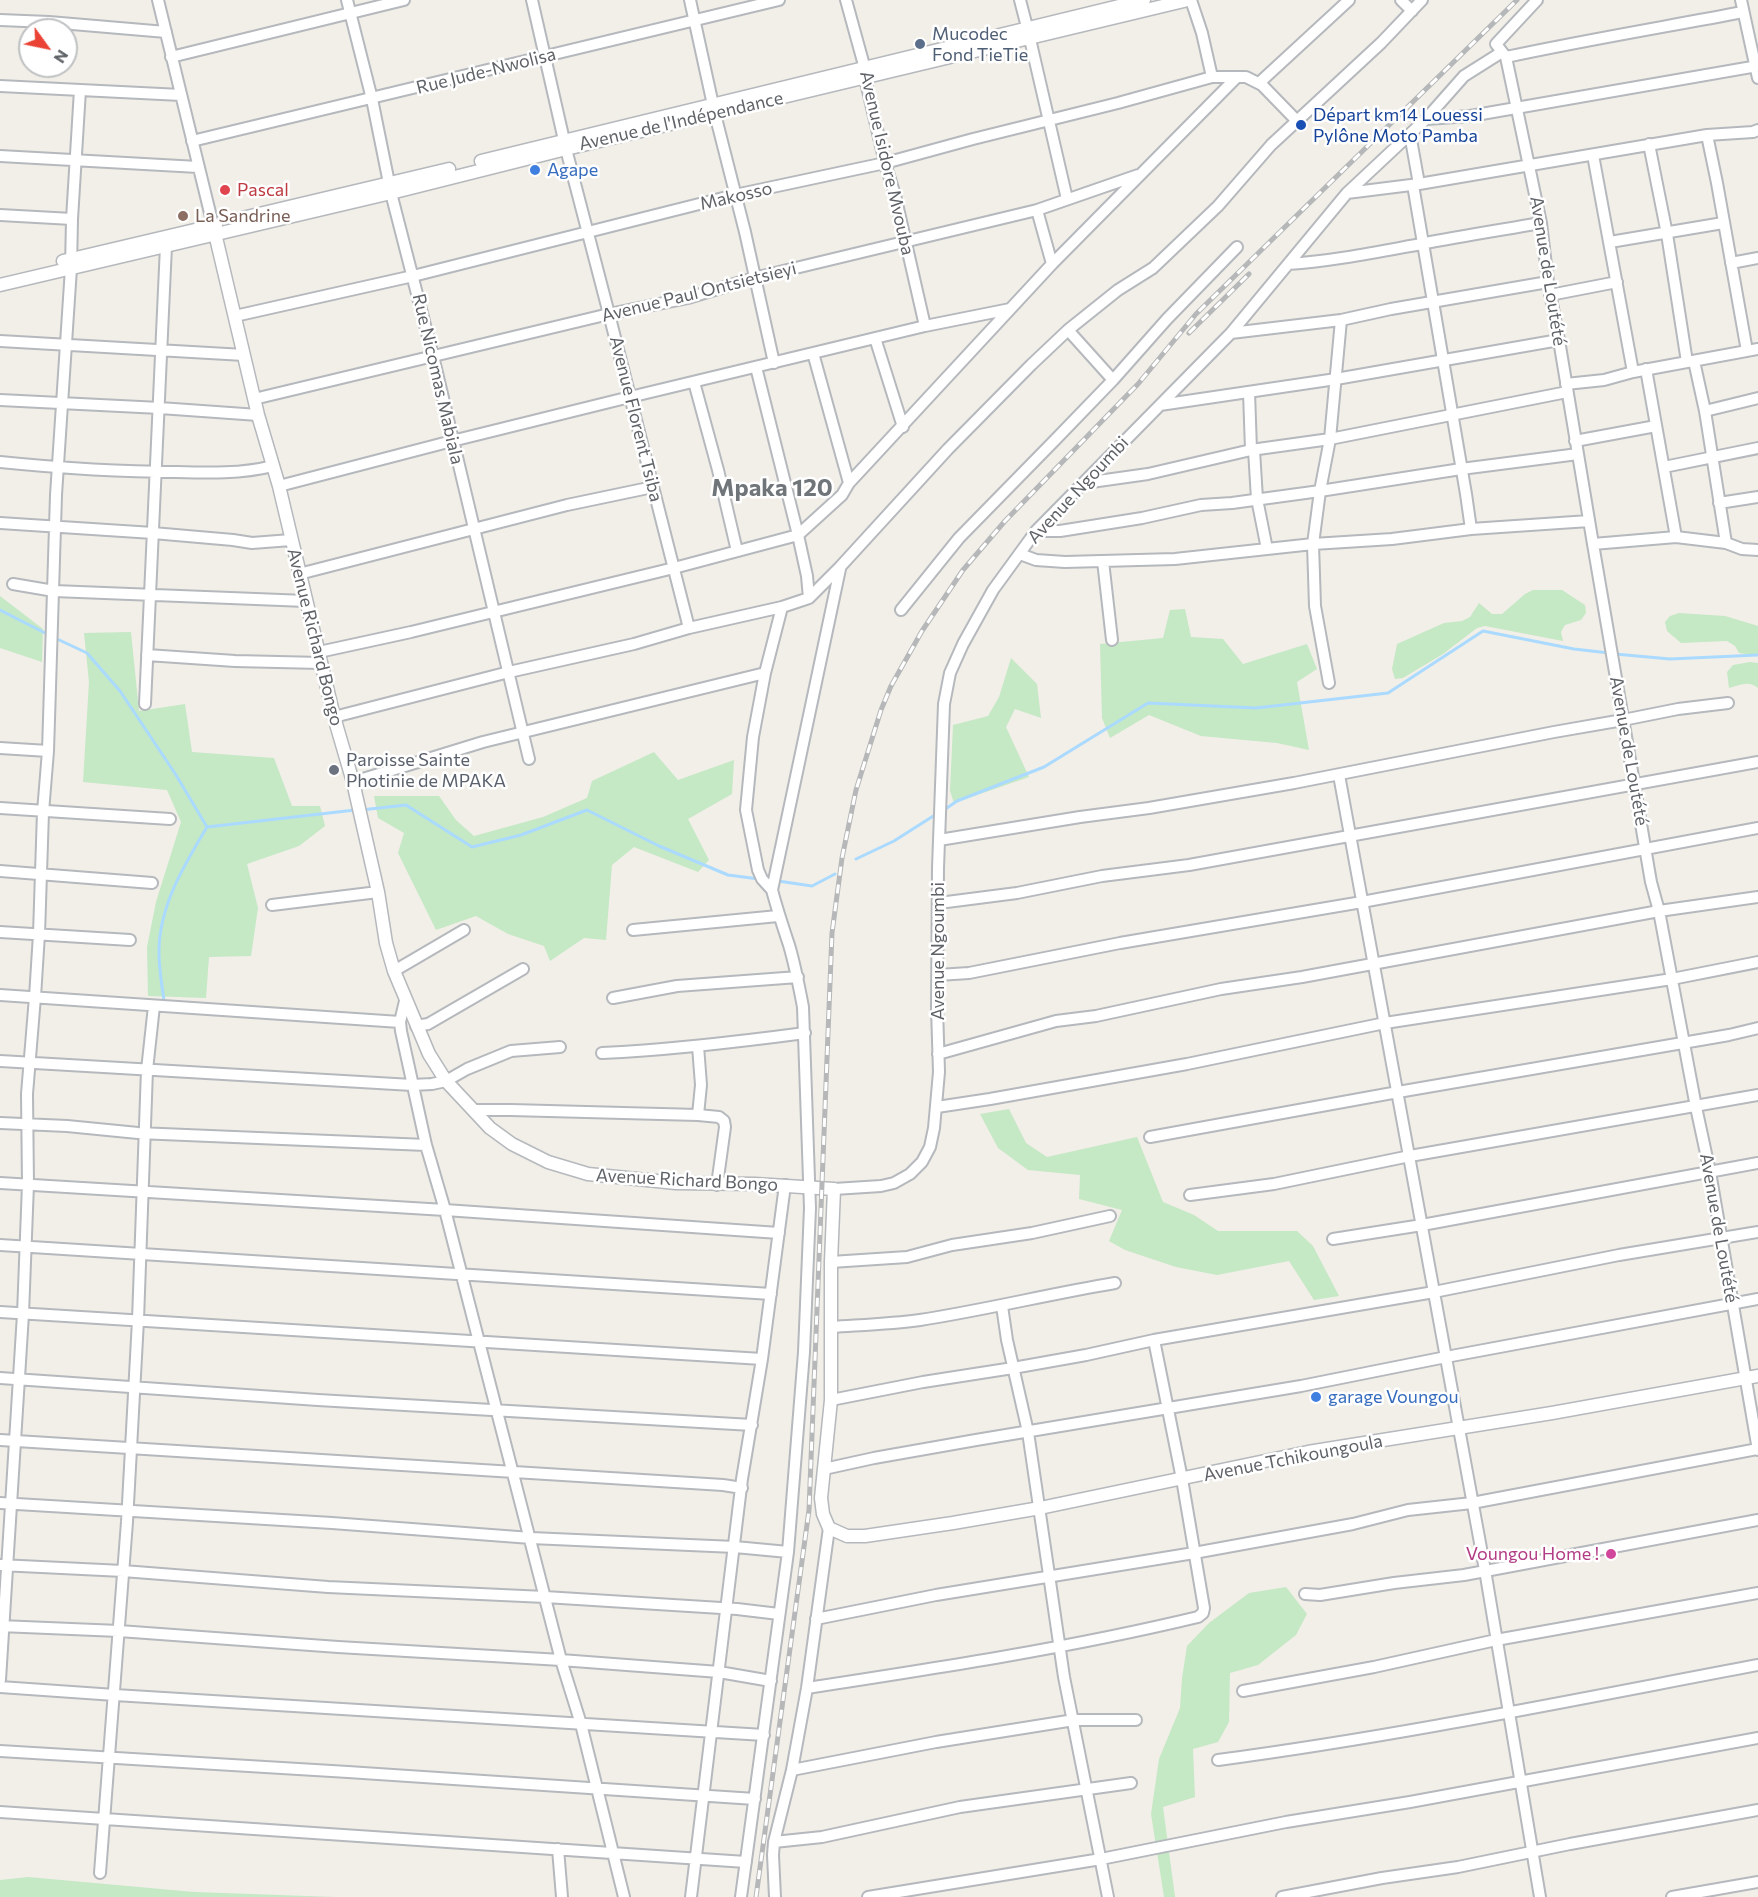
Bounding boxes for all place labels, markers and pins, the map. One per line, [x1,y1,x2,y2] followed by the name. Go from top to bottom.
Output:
[932,23,1028,66] place label: Mucodec Fond TieTie
[913,37,927,51] marker: Mucodec Fond TieTie
[1313,104,1483,146] place label: Départ km14 Louessi Pylône Moto Pamba
[1294,118,1308,132] marker: Départ km14 Louessi Pylône Moto Pamba
[547,159,598,181] place label: Agape
[528,163,542,177] marker: Agape
[237,179,289,201] place label: Pascal
[218,183,232,197] marker: Pascal
[195,205,290,227] place label: La Sandrine
[176,209,190,223] marker: La Sandrine
[346,749,506,792] place label: Paroisse Sainte Photinie de MPAKA
[327,763,341,777] marker: Paroisse Sainte Photinie de MPAKA
[1328,1386,1459,1408] place label: garage Voungou
[1309,1390,1323,1404] marker: garage Voungou
[1466,1543,1599,1565] place label: Voungou Home !
[1604,1547,1618,1561] marker: Voungou Home !

